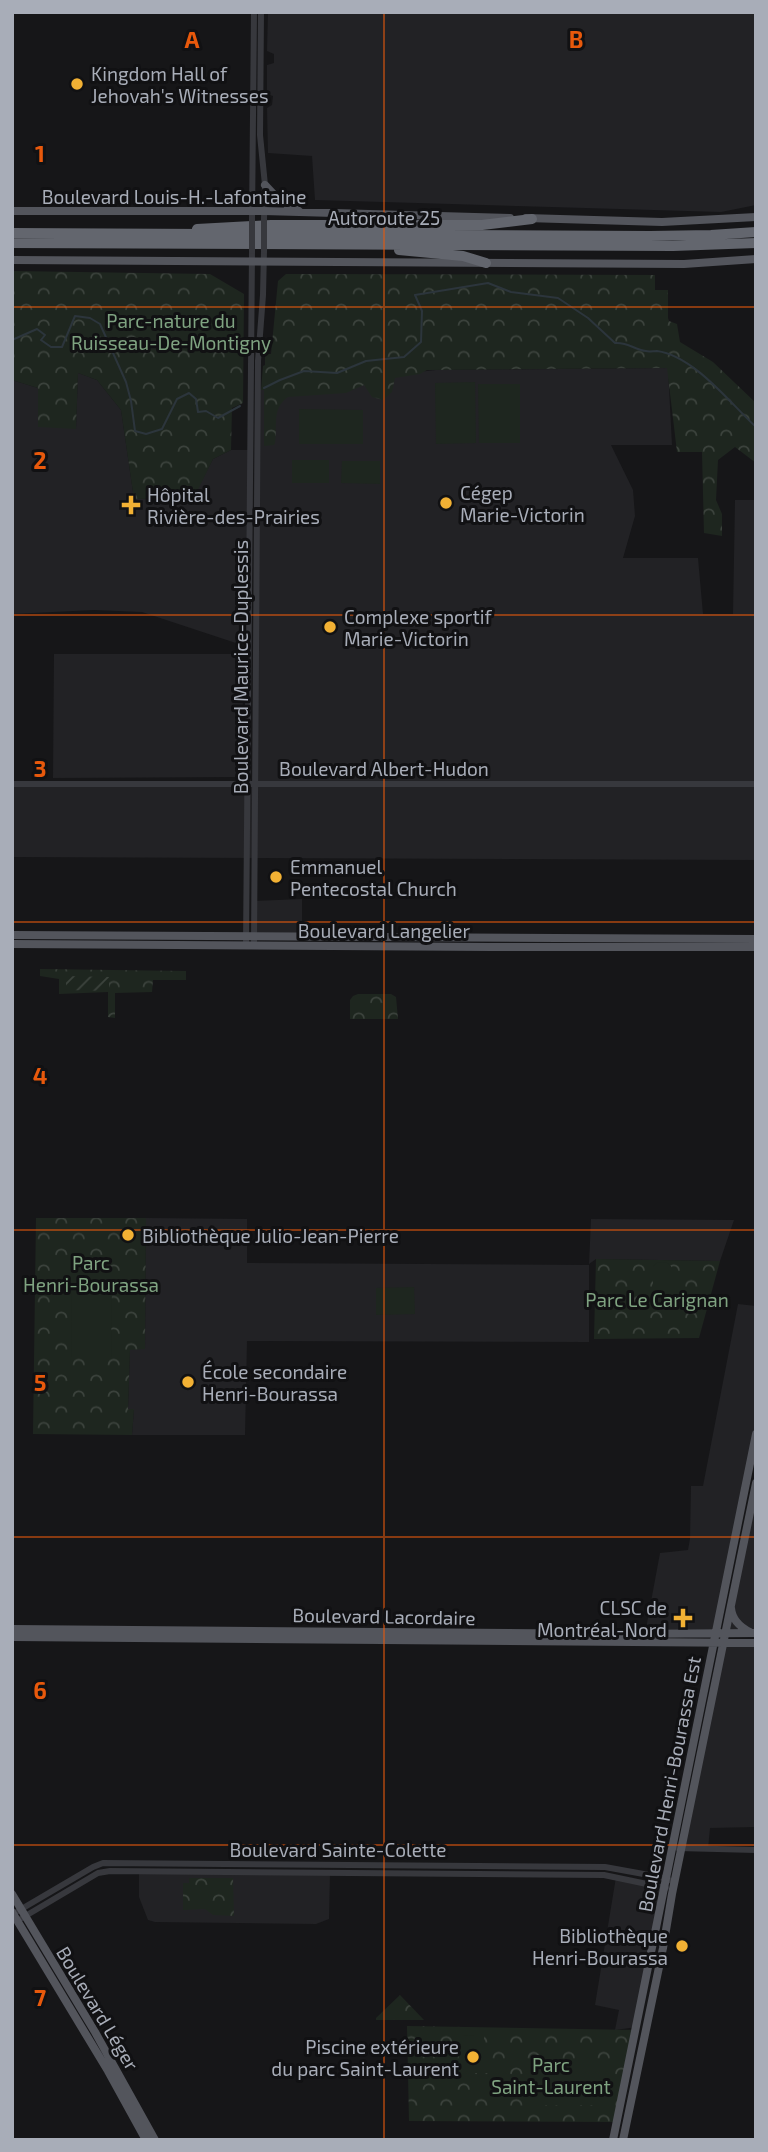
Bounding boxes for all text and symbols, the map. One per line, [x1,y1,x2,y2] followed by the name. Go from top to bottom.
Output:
[184,25,200,53] text: A
[569,25,583,53] text: B
[91,62,269,107] place label: Kingdom Hall of Jehovah's Witnesses
[69,76,85,92] marker: Kingdom Hall of Jehovah's Witnesses
[35,139,45,167] text: 1
[42,185,306,208] street label: Boulevard Louis-H.-Lafontaine
[328,206,440,229] street label: Autoroute 25
[71,309,271,354] park label: Parc-nature du Ruisseau-De-Montigny
[33,446,47,474] text: 2
[460,481,585,526] place label: Cégep Marie-Victorin
[147,483,320,528] place label: Hôpital Rivière-des-Prairies
[121,495,141,515] marker: Hôpital Rivière-des-Prairies
[438,495,454,511] marker: Cégep Marie-Victorin
[229,540,252,794] street label: Boulevard Maurice-Duplessis
[344,605,492,650] place label: Complexe sportif Marie-Victorin
[322,619,338,635] marker: Complexe sportif Marie-Victorin
[33,754,47,782] text: 3
[279,757,489,780] street label: Boulevard Albert-Hudon
[290,855,457,900] place label: Emmanuel Pentecostal Church
[268,869,284,885] marker: Emmanuel Pentecostal Church
[298,919,471,942] street label: Boulevard Langelier
[33,1061,47,1089] text: 4
[142,1224,399,1247] place label: Bibliothèque Julio-Jean-Pierre
[120,1227,136,1243] marker: Bibliothèque Julio-Jean-Pierre
[23,1251,159,1296] park label: Parc Henri-Bourassa
[585,1288,729,1311] park label: Parc Le Carignan
[202,1360,347,1405] place label: École secondaire Henri-Bourassa
[34,1368,46,1396] text: 5
[180,1374,196,1390] marker: École secondaire Henri-Bourassa
[537,1596,667,1641] place label: CLSC de Montréal-Nord
[292,1603,476,1629] street label: Boulevard Lacordaire
[673,1608,693,1628] marker: CLSC de Montréal-Nord
[633,1654,705,1914] street label: Boulevard Henri-Bourassa Est
[33,1676,47,1704] text: 6
[229,1838,447,1861] street label: Boulevard Sainte-Colette
[532,1924,668,1969] place label: Bibliothèque Henri-Bourassa
[674,1938,690,1954] marker: Bibliothèque Henri-Bourassa
[52,1942,144,2074] street label: Boulevard Léger
[34,1983,46,2011] text: 7
[271,2035,459,2080] place label: Piscine extérieure du parc Saint-Laurent
[465,2049,481,2065] marker: Piscine extérieure du parc Saint-Laurent
[491,2053,611,2098] park label: Parc Saint-Laurent

